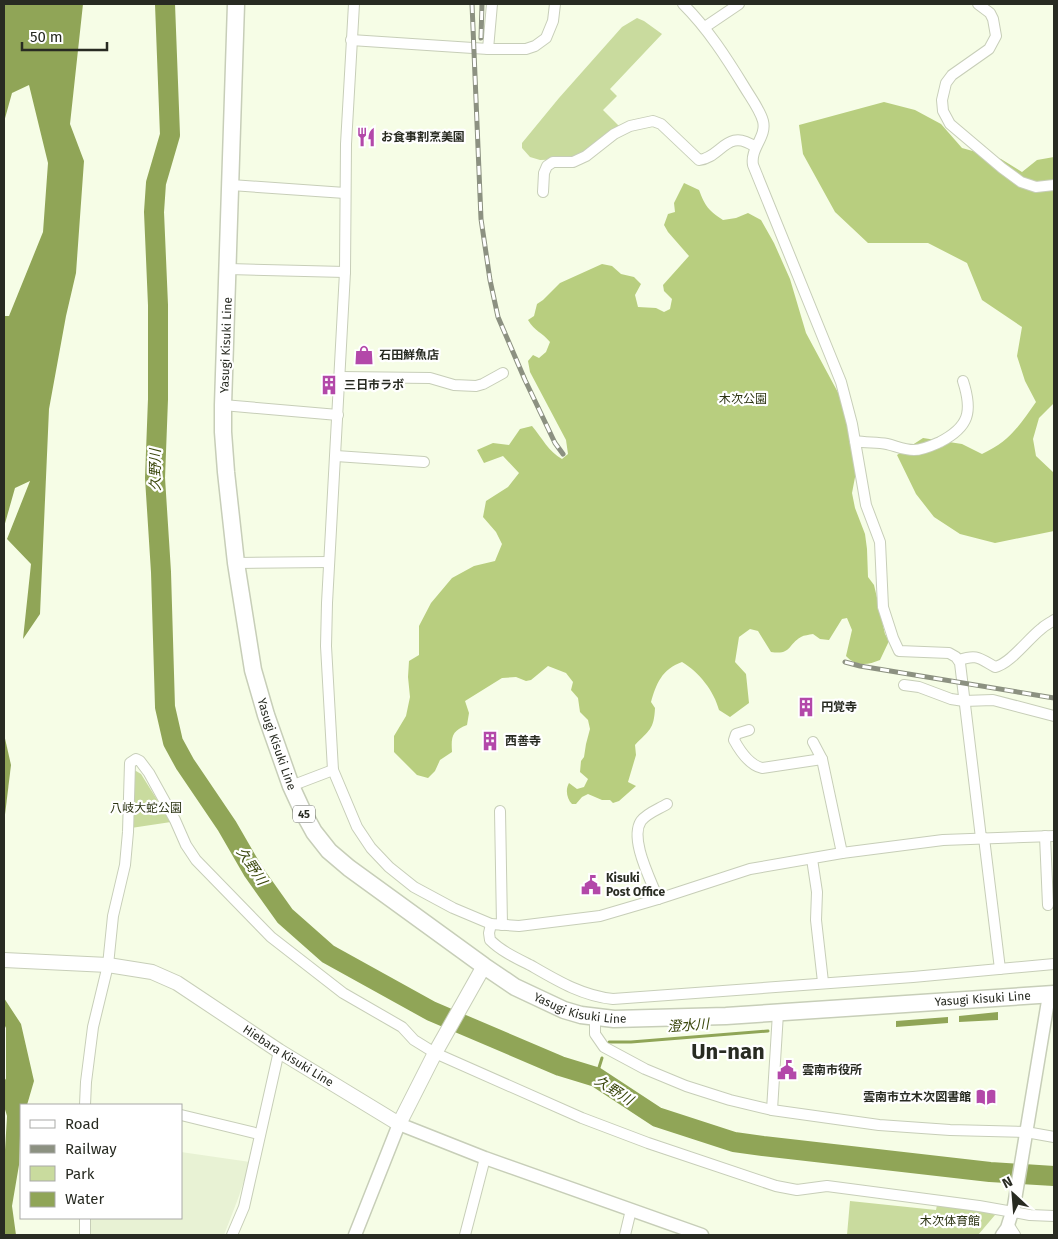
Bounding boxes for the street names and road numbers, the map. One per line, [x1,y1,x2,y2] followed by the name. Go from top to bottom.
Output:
[217,297,235,393] street label: Yasugi Kisuki Line
[255,697,299,792] street label: Yasugi Kisuki Line
[293,806,315,822] road number: 45
[934,989,1031,1009] street label: Yasugi Kisuki Line
[531,990,627,1026] street label: Yasugi Kisuki Line
[240,1022,336,1090] street label: Hiebara Kisuki Line

